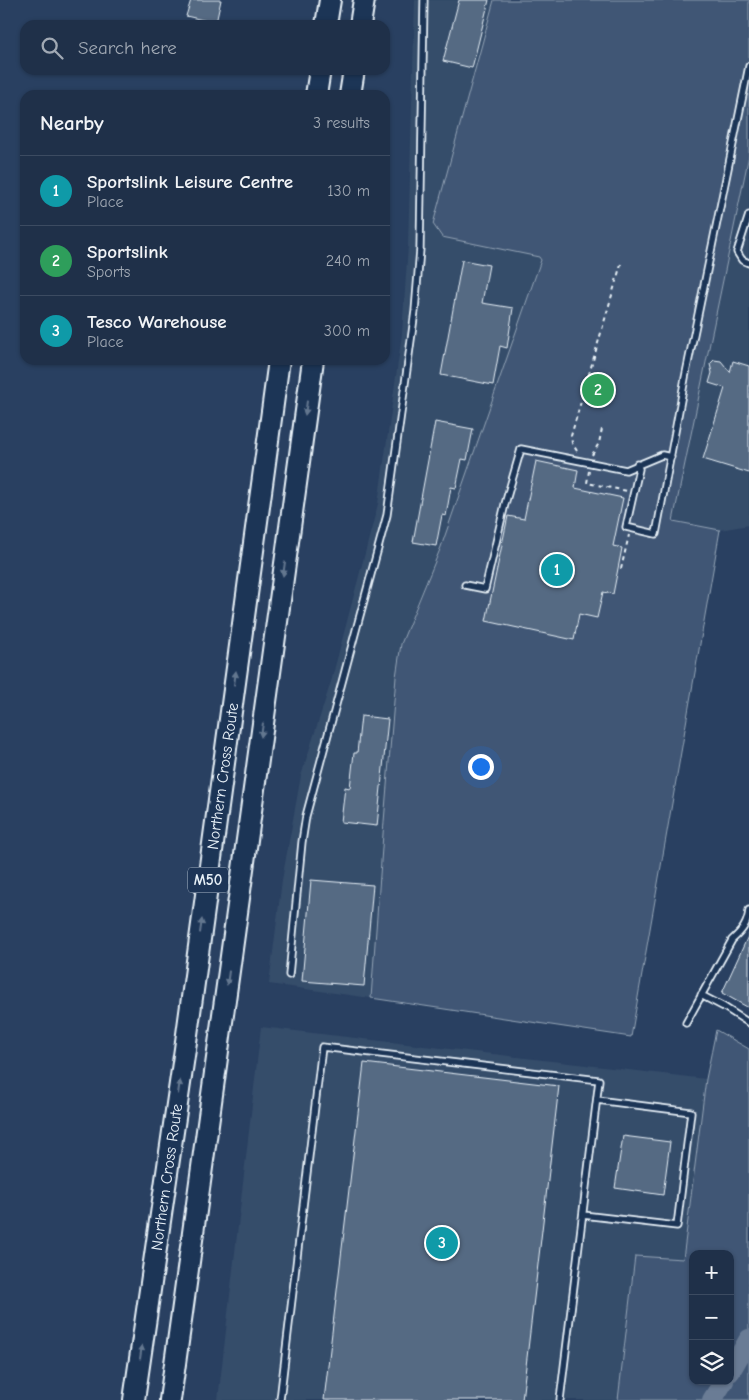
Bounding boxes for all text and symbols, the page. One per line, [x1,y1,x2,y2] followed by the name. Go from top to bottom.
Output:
[20,20,390,75] search box
[38,34,66,62] icon: search
[78,37,177,59] text: Search here
[40,111,104,135] text: Nearby
[313,114,370,132] text: 3 results
[87,171,293,193] text: Sportslink Leisure Centre
[53,182,59,200] text: 1
[327,182,370,200] text: 130 m
[87,193,123,211] text: Place
[87,241,168,263] text: Sportslink
[52,252,60,270] text: 2
[326,252,370,270] text: 240 m
[87,263,130,281] text: Sports
[87,311,227,333] text: Tesco Warehouse
[52,322,60,340] text: 3
[324,322,370,340] text: 300 m
[87,333,123,351] text: Place
[582,371,614,409] pin: 2
[302,401,310,417] one-way arrow
[541,551,573,589] pin: 1
[280,562,288,578] one-way arrow
[231,670,239,686] one-way arrow
[204,702,242,851] street label: Northern Cross Route
[258,723,266,739] one-way arrow
[468,754,494,780] your location
[188,868,228,892] road number: M50
[197,918,205,934] one-way arrow
[224,970,232,986] one-way arrow
[175,1079,183,1095] one-way arrow
[148,1103,186,1252] street label: Northern Cross Route
[426,1224,458,1262] pin: 3
[689,1250,734,1385] map controls
[689,1250,734,1295] button: +
[689,1295,734,1340] button: −
[689,1340,734,1385] button: layers
[137,1343,145,1359] one-way arrow

